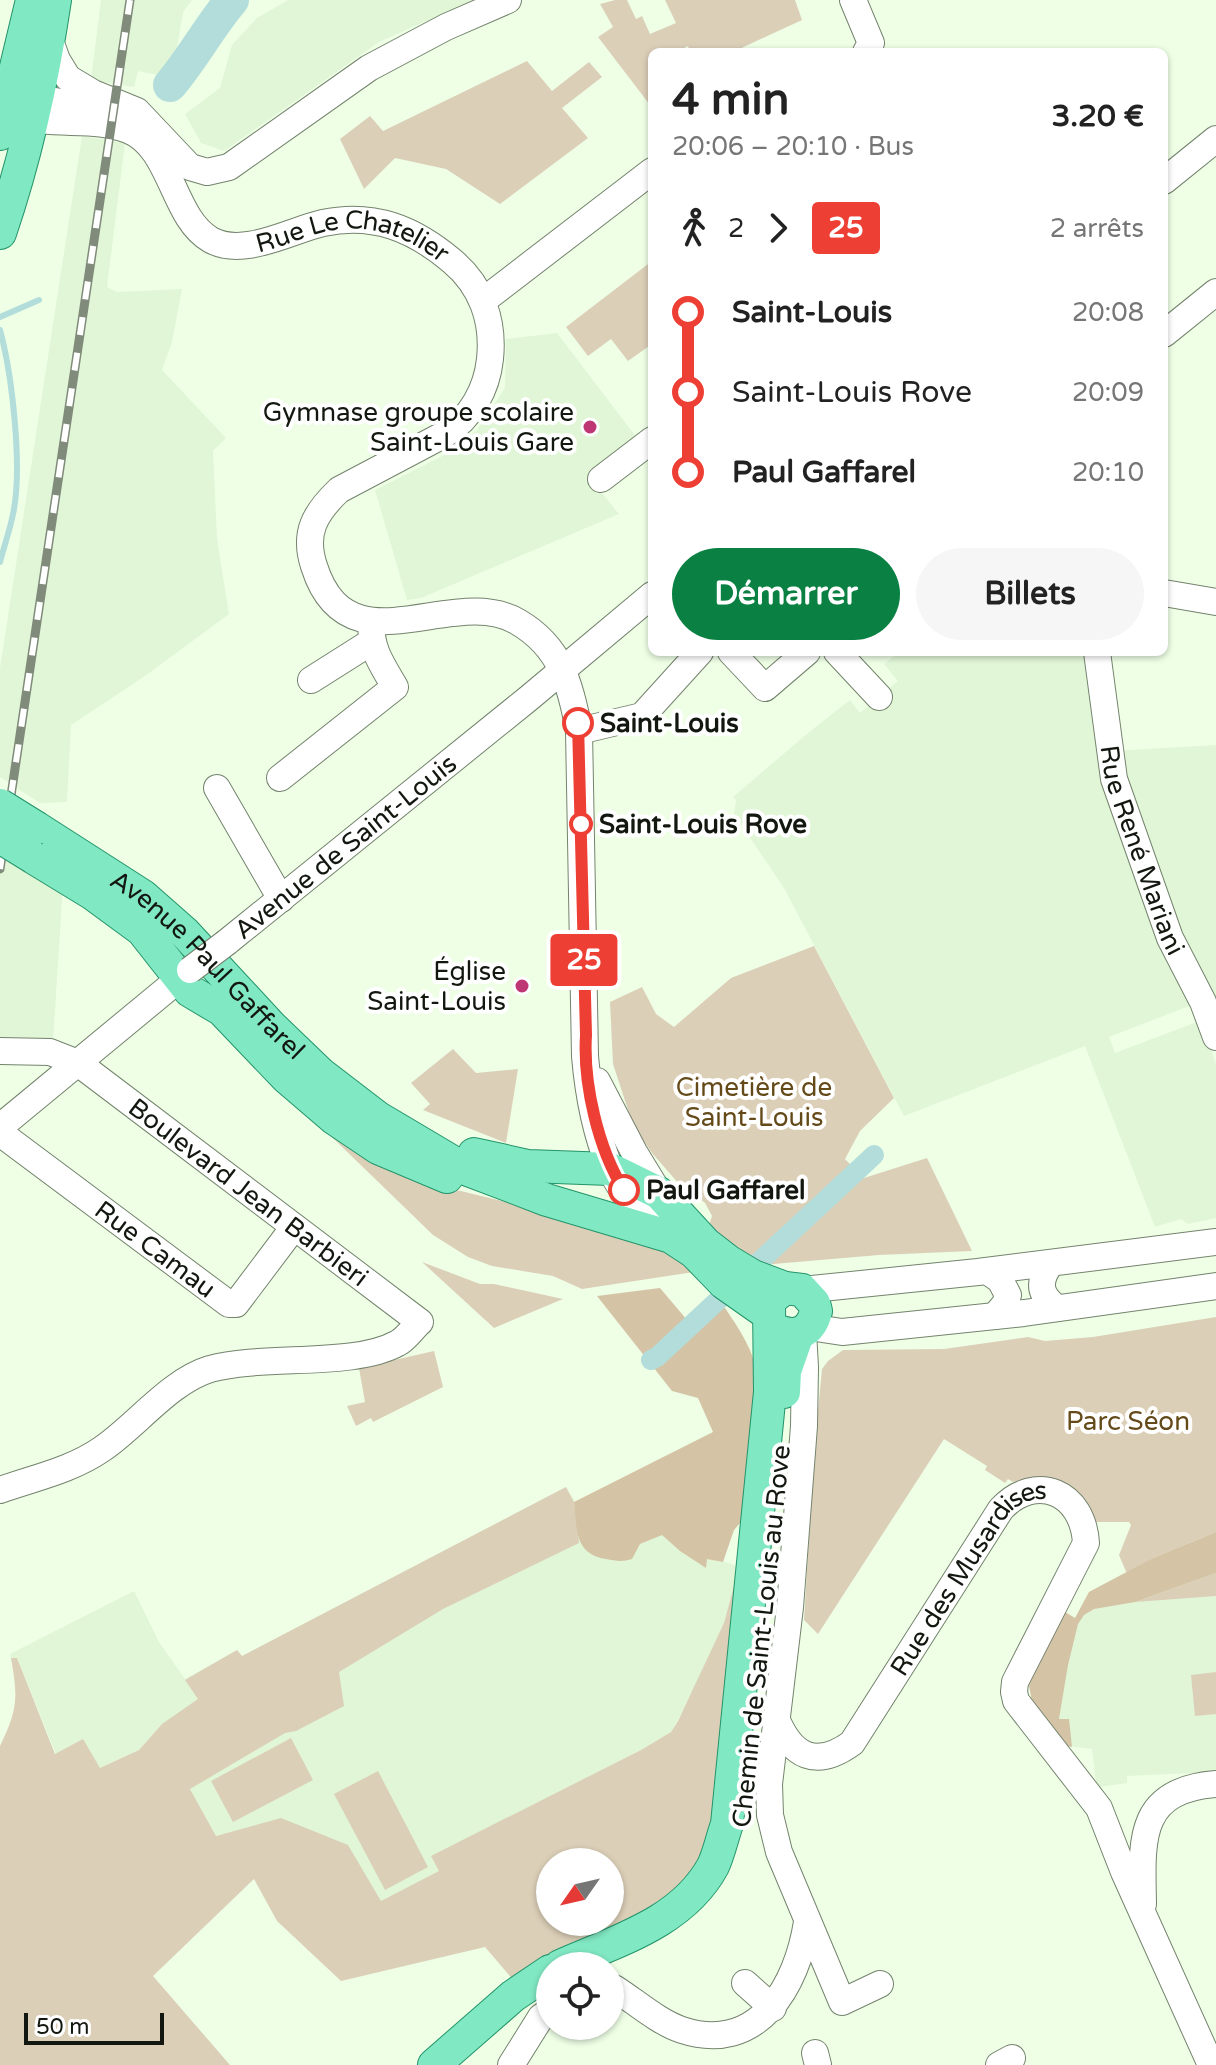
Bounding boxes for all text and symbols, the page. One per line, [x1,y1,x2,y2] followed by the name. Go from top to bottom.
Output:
[672,74,789,127] text: 4 min
[1051,98,1144,135] text: 3.20 €
[672,131,914,162] text: 20:06 – 20:10 · Bus
[252,205,455,269] street label: Rue Le Chatelier
[672,206,716,250] icon: walk
[756,206,800,250] icon: forward
[828,211,864,245] text: 25
[728,213,744,244] text: 2
[1050,213,1144,244] text: 2 arrêts
[732,294,892,331] text: Saint-Louis
[1072,297,1144,328] text: 20:08
[732,374,972,411] text: Saint-Louis Rove
[1072,377,1144,408] text: 20:09
[263,397,574,458] place label: Gymnase groupe scolaire Saint-Louis Gare
[581,418,599,436] marker: Gymnase groupe scolaire Saint-Louis Gare
[732,454,916,491] text: Paul Gaffarel
[1072,457,1144,488] text: 20:10
[672,548,900,640] button: Démarrer
[916,548,1144,640] button: Billets
[563,708,593,738] marker: Saint-Louis
[600,708,739,739] place label: Saint-Louis
[1094,743,1191,961] street label: Rue René Mariani
[228,748,463,946] street label: Avenue de Saint-Louis
[599,809,807,840] place label: Saint-Louis Rove
[570,813,592,835] marker: Saint-Louis Rove
[104,864,311,1066] street label: Avenue Paul Gaffarel
[548,934,620,986] line badge: 25
[566,943,602,977] text: 25
[367,956,506,1017] place label: Église Saint-Louis
[513,977,531,995] marker: Église Saint-Louis
[676,1072,832,1133] park label: Cimetière de Saint-Louis
[122,1092,374,1293] street label: Boulevard Jean Barbieri
[609,1175,639,1205] marker: Paul Gaffarel
[646,1175,805,1206] place label: Paul Gaffarel
[89,1194,222,1305] street label: Rue Camau
[1066,1406,1190,1437] park label: Parc Séon
[726,1443,797,1829] street label: Chemin de Saint-Louis au Rove
[884,1475,1047,1682] street label: Rue des Musardises
[536,1848,624,1936] north arrow
[536,1848,624,2040] map controls
[536,1952,624,2040] button: locate
[24,2009,164,2045] scale bar
[36,2014,90,2040] text: 50 m

